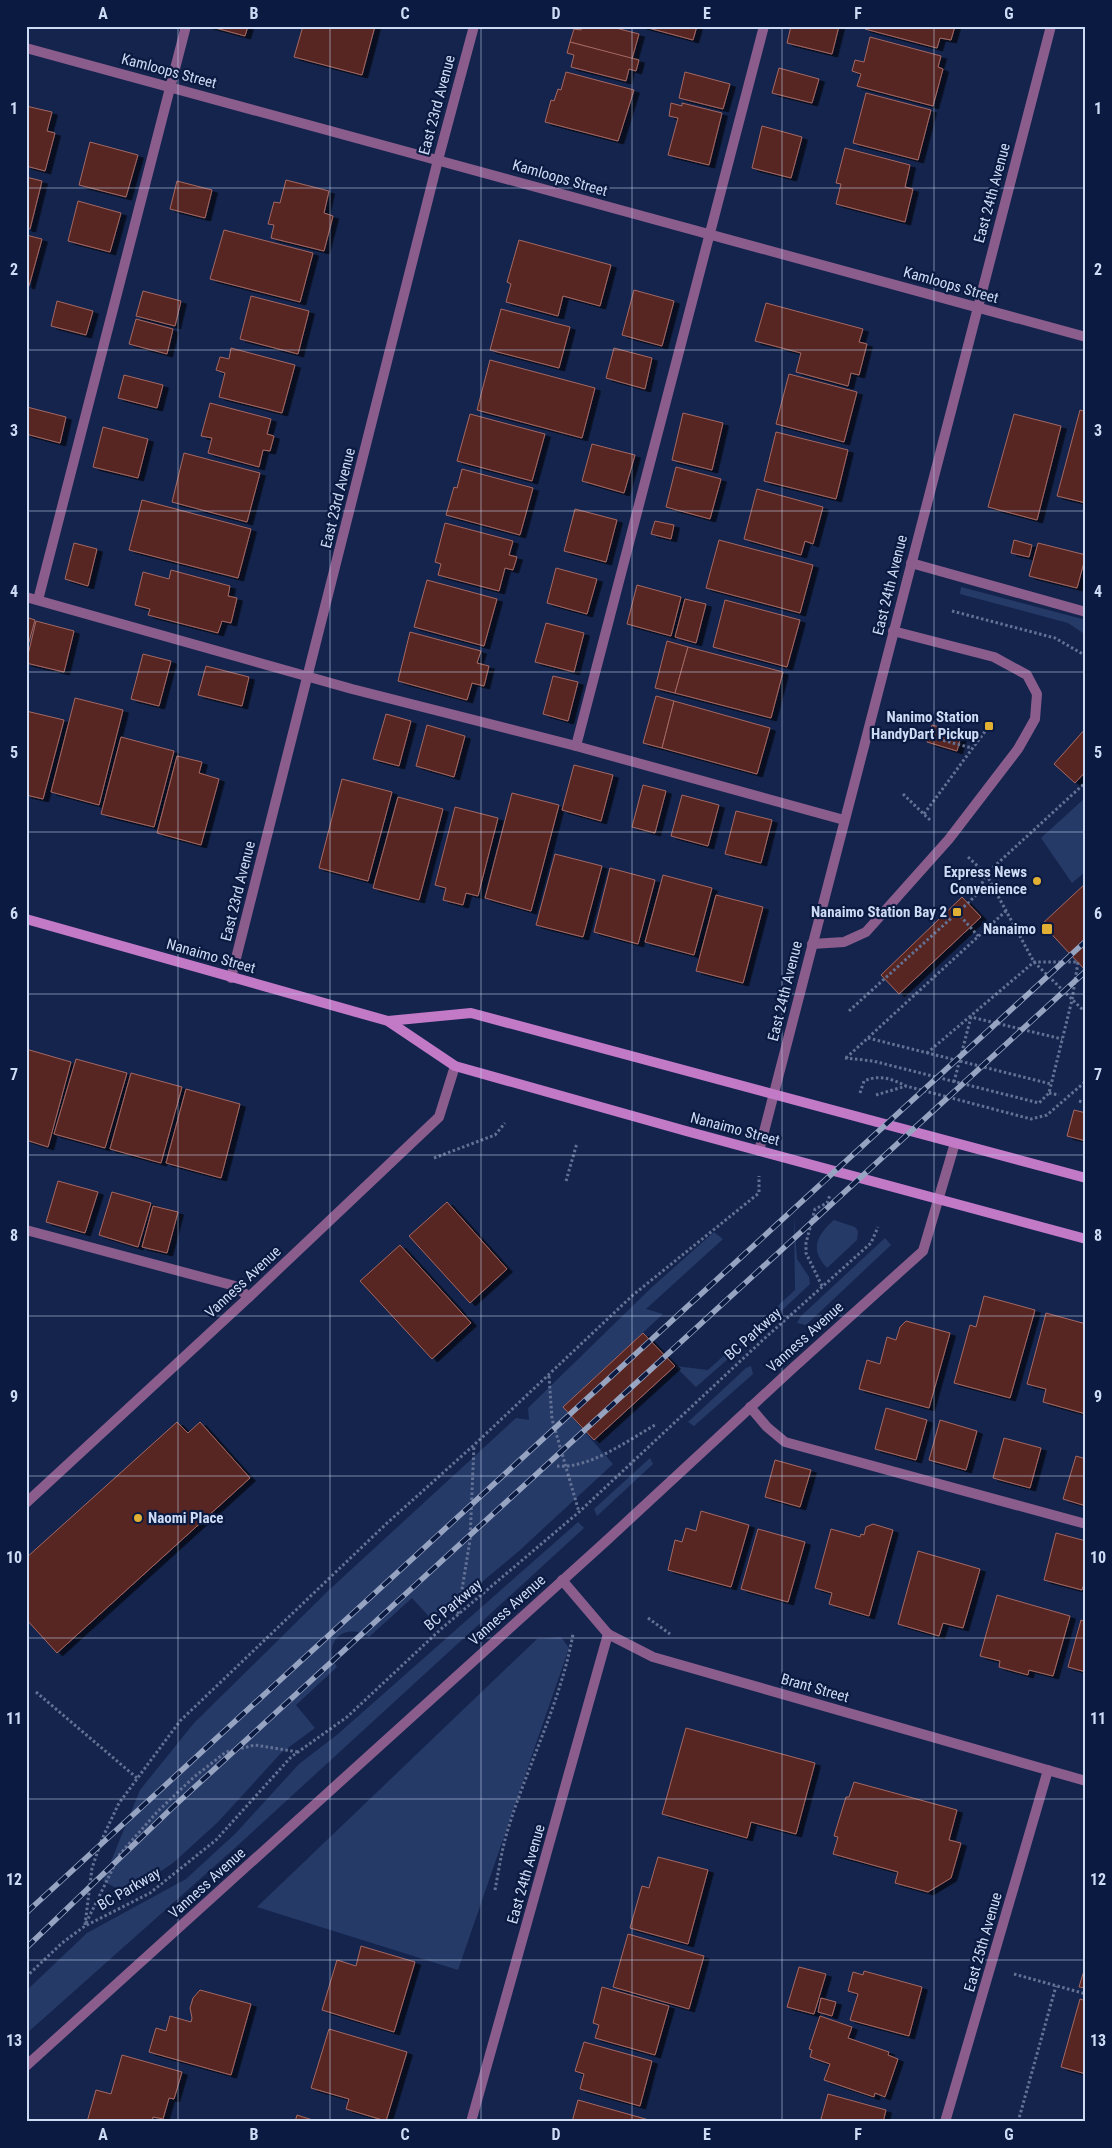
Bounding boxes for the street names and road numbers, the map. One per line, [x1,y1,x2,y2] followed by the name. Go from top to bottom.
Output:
[119,50,219,92] street label: Kamloops Street
[415,53,459,157] street label: East 23rd Avenue
[970,141,1014,245] street label: East 24th Avenue
[510,156,610,200] street label: Kamloops Street
[901,263,1001,307] street label: Kamloops Street
[317,446,359,550] street label: East 23rd Avenue
[869,533,911,637] street label: East 24th Avenue
[217,839,259,943] street label: East 23rd Avenue
[164,935,258,977] street label: Nanaimo Street
[764,939,806,1043] street label: East 24th Avenue
[688,1108,782,1150] street label: Nanaimo Street
[201,1242,285,1322] street label: Vanness Avenue
[763,1298,847,1376] street label: Vanness Avenue
[721,1304,785,1364] street label: BC Parkway
[465,1571,549,1649] street label: Vanness Avenue
[420,1576,486,1634] street label: BC Parkway
[779,1670,851,1706] street label: Brant Street
[503,1822,549,1926] street label: East 24th Avenue
[165,1844,249,1922] street label: Vanness Avenue
[94,1864,164,1914] street label: BC Parkway
[960,1890,1006,1994] street label: East 25th Avenue

